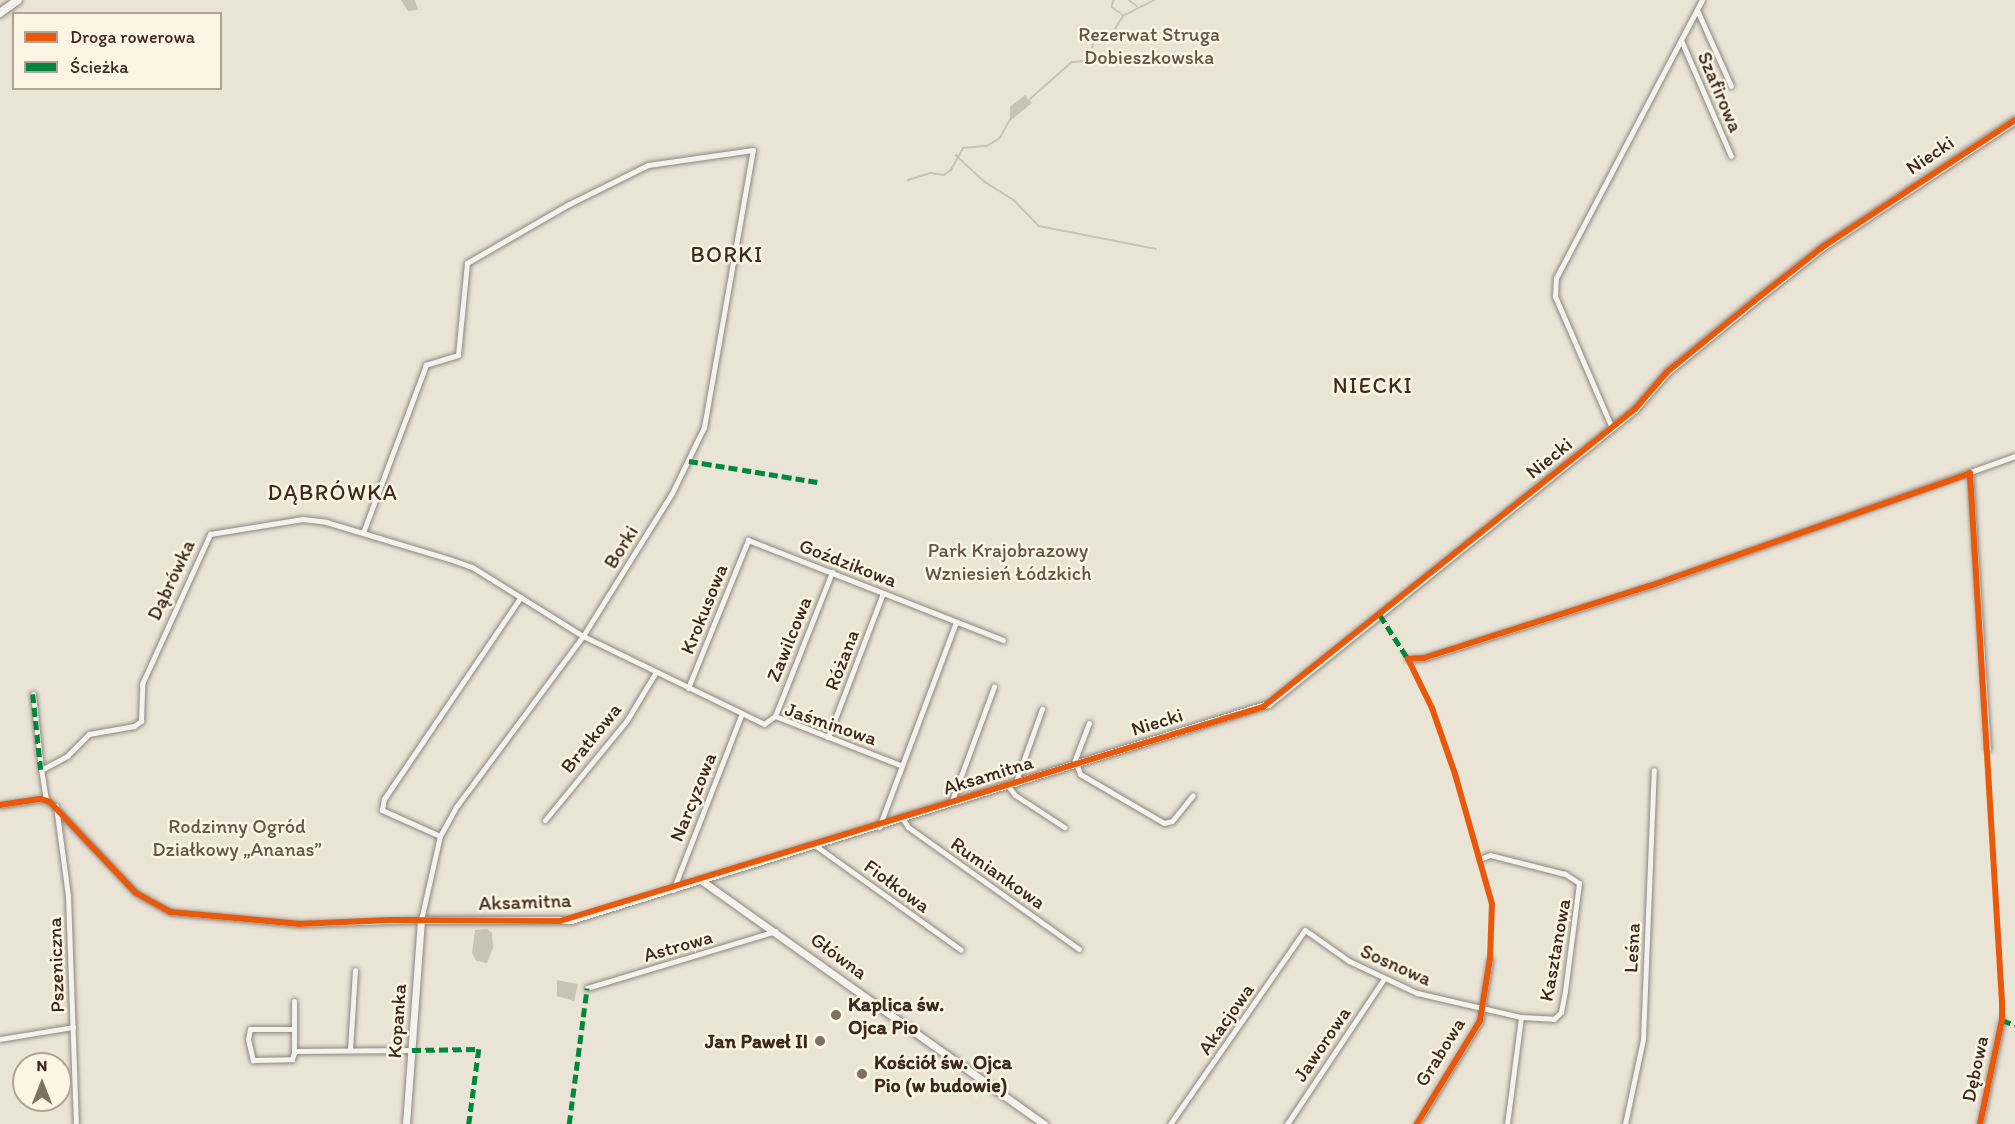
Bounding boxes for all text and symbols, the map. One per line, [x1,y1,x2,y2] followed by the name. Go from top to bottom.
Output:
[12,12,222,90] legend
[1078,23,1220,70] park label: Rezerwat Struga Dobieszkowska
[70,26,195,48] text: Droga rowerowa
[1692,48,1748,136] street label: Szafirowa
[70,56,129,78] text: Ścieżka
[1901,130,1959,180] street label: Niecki
[691,242,763,268] district label: BORKI
[1333,373,1413,399] district label: NIECKI
[1521,432,1577,484] street label: Niecki
[268,480,398,506] district label: DĄBRÓWKA
[599,521,643,573] street label: Borki
[796,533,900,593] street label: Goździkowa
[142,536,200,624] street label: Dąbrówka
[925,538,1091,585] park label: Park Krajobrazowy Wzniesień Łódzkich
[675,560,733,658] street label: Krokusowa
[761,593,817,685] street label: Zawilcowa
[820,626,864,694] street label: Różana
[782,697,880,751] street label: Jaśminowa
[555,698,627,778] street label: Bratkowa
[1128,703,1186,741] street label: Niecki
[664,749,722,845] street label: Narcyzowa
[940,750,1036,800] street label: Aksamitna
[152,815,322,862] park label: Rodzinny Ogród Działkowy „Ananas”
[946,832,1050,914] street label: Rumiankowa
[859,854,935,918] street label: Fiołkowa
[478,888,572,916] street label: Aksamitna
[1534,897,1576,1003] street label: Kasztanowa
[42,917,70,1013] street label: Pszeniczna
[1619,923,1645,973] street label: Leśna
[641,925,715,967] street label: Astrowa
[806,927,872,985] street label: Główna
[1357,939,1435,991] street label: Sosnowa
[1193,979,1259,1059] street label: Akacjowa
[382,983,412,1059] street label: Kopanka
[848,992,944,1039] place label: Kaplica św. Ojca Pio
[1288,1002,1356,1086] street label: Jaworowa
[829,1008,843,1022] marker: Kaplica św. Ojca Pio
[1409,1013,1471,1091] street label: Grabowa
[705,1029,808,1053] place label: Jan Paweł II
[813,1034,827,1048] marker: Jan Paweł II
[1956,1034,1994,1104] street label: Dębowa
[874,1050,1012,1097] place label: Kościół św. Ojca Pio (w budowie)
[12,1052,72,1112] north arrow
[37,1056,47,1075] text: N
[855,1067,869,1081] marker: Kościół św. Ojca Pio (w budowie)

